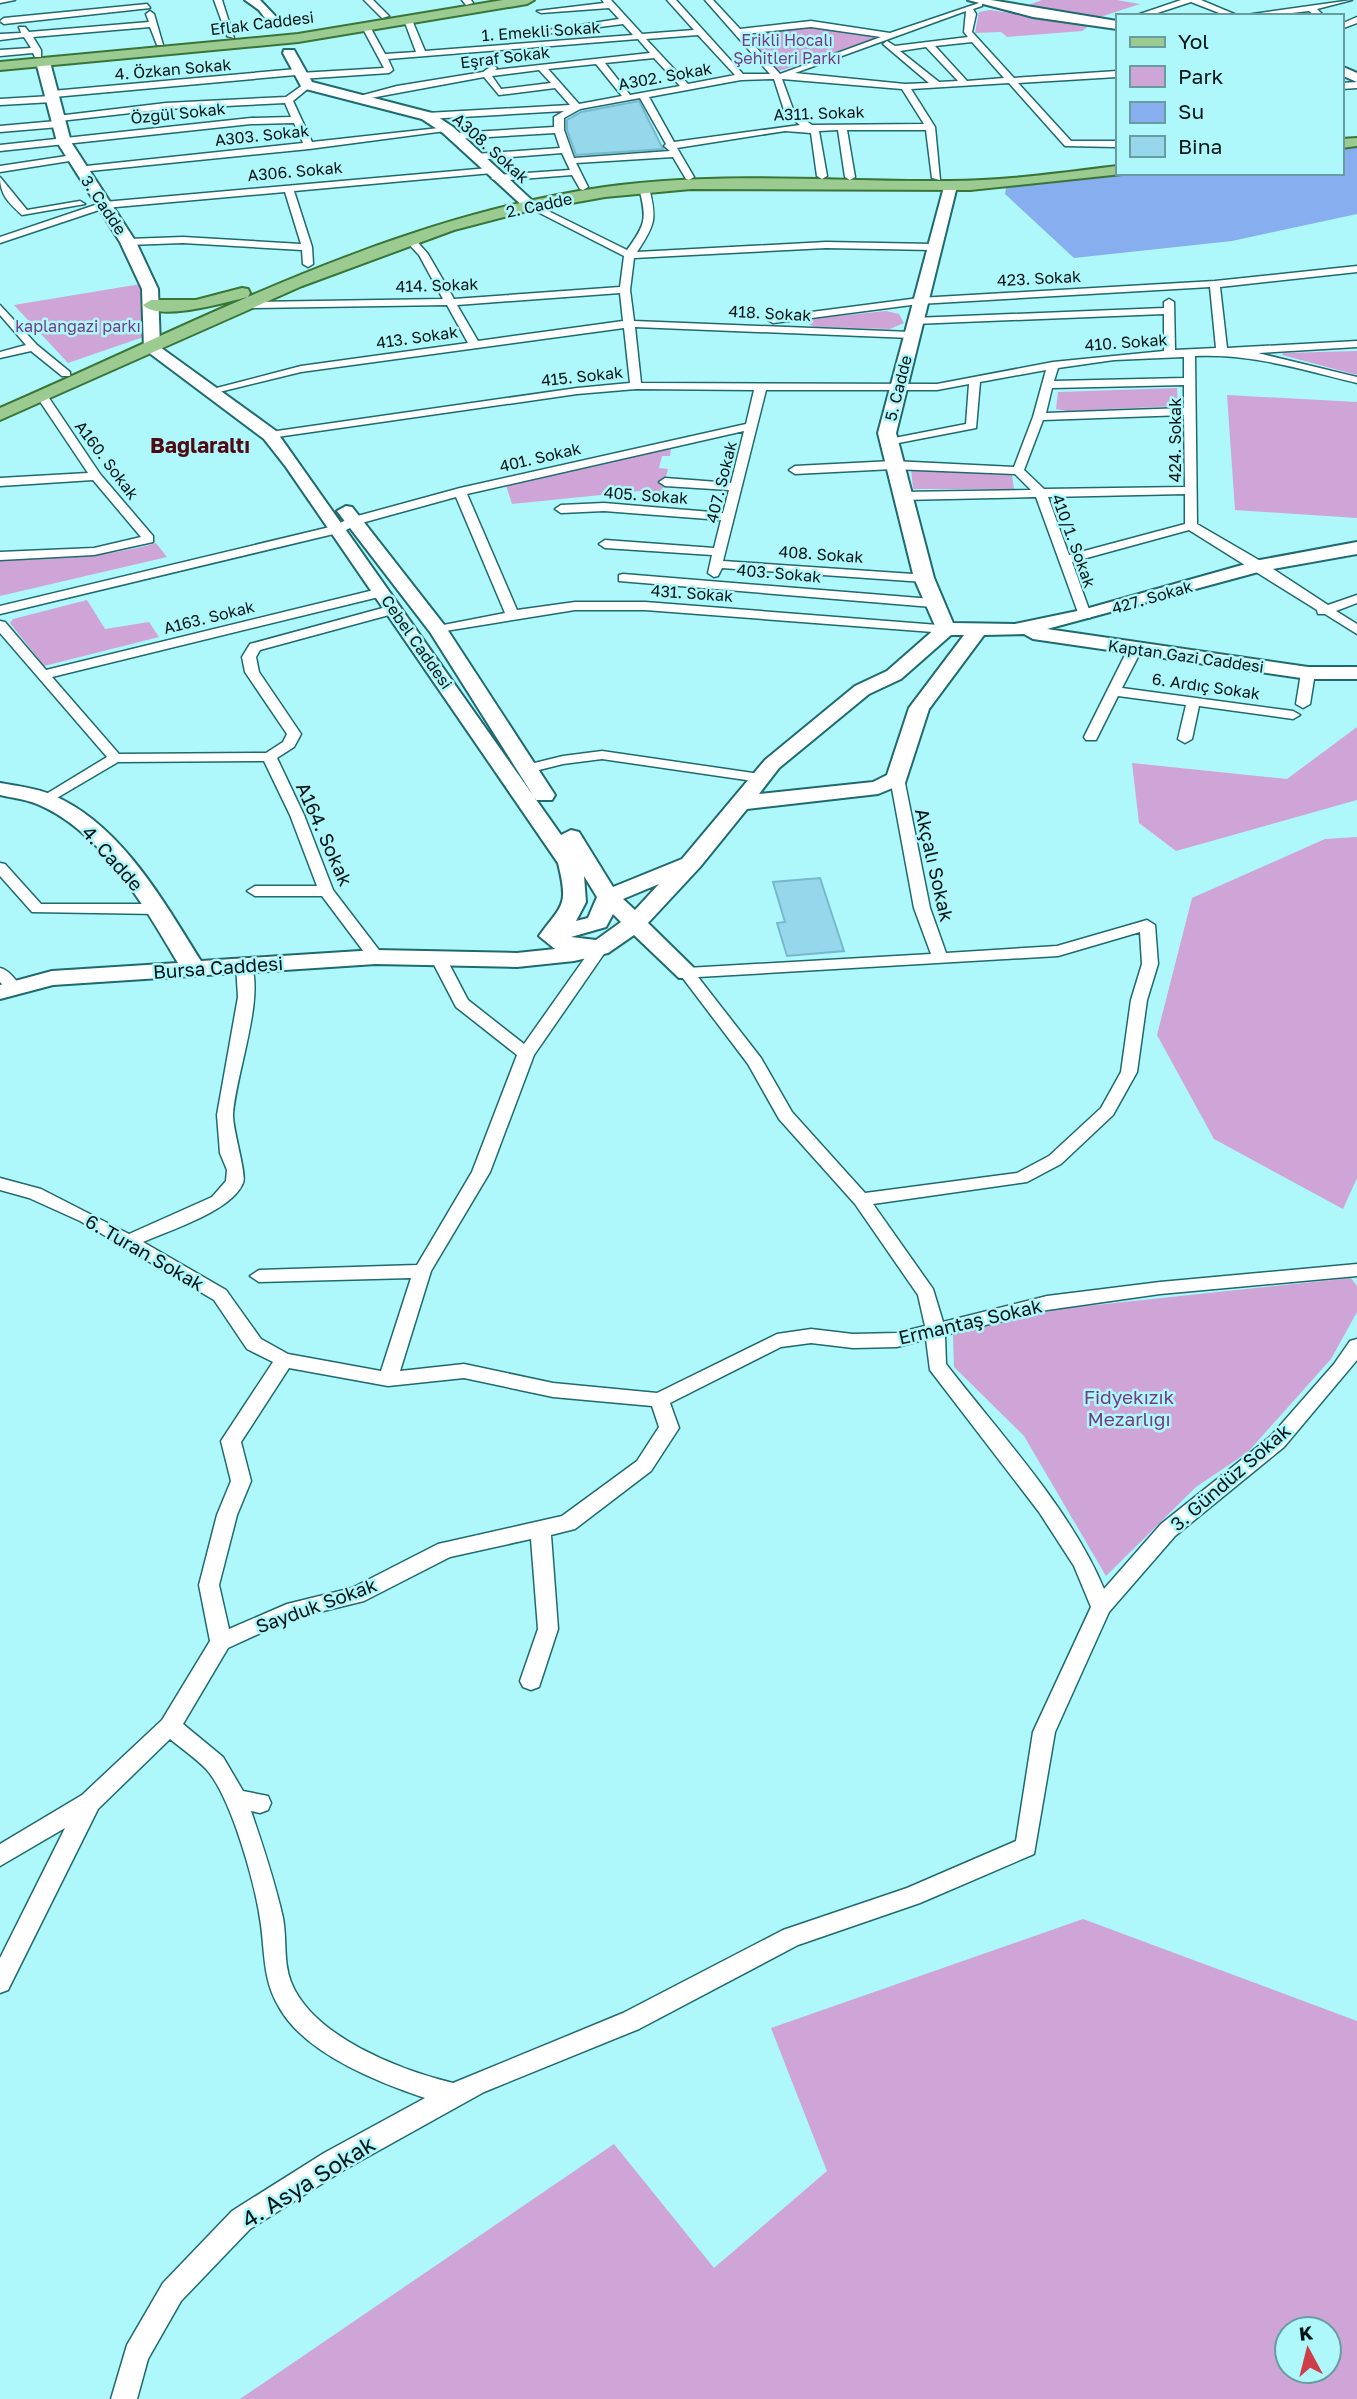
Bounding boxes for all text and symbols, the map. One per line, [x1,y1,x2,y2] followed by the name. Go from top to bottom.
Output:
[209,7,315,39] street label: Eflak Caddesi
[1116,14,1343,175] legend
[481,17,601,45] street label: 1. Emekli Sokak
[1178,28,1209,54] text: Yol
[733,30,841,68] park label: Erikli Hocalı Şehitleri Parkı
[459,42,551,72] street label: Eşraf Sokak
[114,54,232,84] street label: 4. Özkan Sokak
[617,58,713,94] street label: A302. Sokak
[1178,63,1224,89] text: Park
[130,98,226,128] street label: Özgül Sokak
[1178,98,1204,124] text: Su
[773,101,865,125] street label: A311. Sokak
[449,109,533,187] street label: A308. Sokak
[214,120,310,150] street label: A303. Sokak
[1178,133,1222,159] text: Bina
[247,157,343,185] street label: A306. Sokak
[77,172,131,238] street label: 3. Cadde
[504,188,574,222] street label: 2. Cadde
[997,266,1081,290] street label: 423. Sokak
[395,274,479,296] street label: 414. Sokak
[728,301,812,325] street label: 418. Sokak
[15,316,141,336] park label: kaplangazi parkı
[375,321,459,353] street label: 413. Sokak
[1084,329,1168,355] street label: 410. Sokak
[880,353,916,423] street label: 5. Cadde
[540,362,624,390] street label: 415. Sokak
[1165,398,1185,482] street label: 424. Sokak
[71,417,143,503] street label: A160. Sokak
[150,432,250,458] district label: Bağlaraltı
[497,438,583,476] street label: 401. Sokak
[701,439,741,525] street label: 407. Sokak
[603,482,689,508] street label: 405. Sokak
[1048,491,1100,591] street label: 410/1. Sokak
[778,541,864,567] street label: 408. Sokak
[736,559,822,587] street label: 403. Sokak
[1109,576,1195,618] street label: 427. Sokak
[650,580,734,606] street label: 431. Sokak
[377,591,457,693] street label: Cebel Caddesi
[161,596,257,638] street label: A163. Sokak
[1107,635,1265,677] street label: Kaptan Gazi Caddesi
[1151,669,1261,703] street label: 6. Ardıç Sokak
[292,779,358,890] street label: A164. Sokak
[911,806,959,924] street label: Akçalı Sokak
[78,821,148,895] street label: 4. Cadde
[152,951,284,983] street label: Bursa Caddesi
[81,1209,209,1295] street label: 6. Turan Sokak
[896,1293,1044,1349] street label: Ermantaş Sokak
[1084,1385,1175,1430] park label: Fidyekızık Mezarlığı
[1165,1419,1295,1535] street label: 3. Gündüz Sokak
[252,1572,380,1638] street label: Sayduk Sokak
[236,2129,380,2233] street label: 4. Asya Sokak
[1273,2315,1343,2385] north arrow
[1298,2320,1314,2345] text: K

